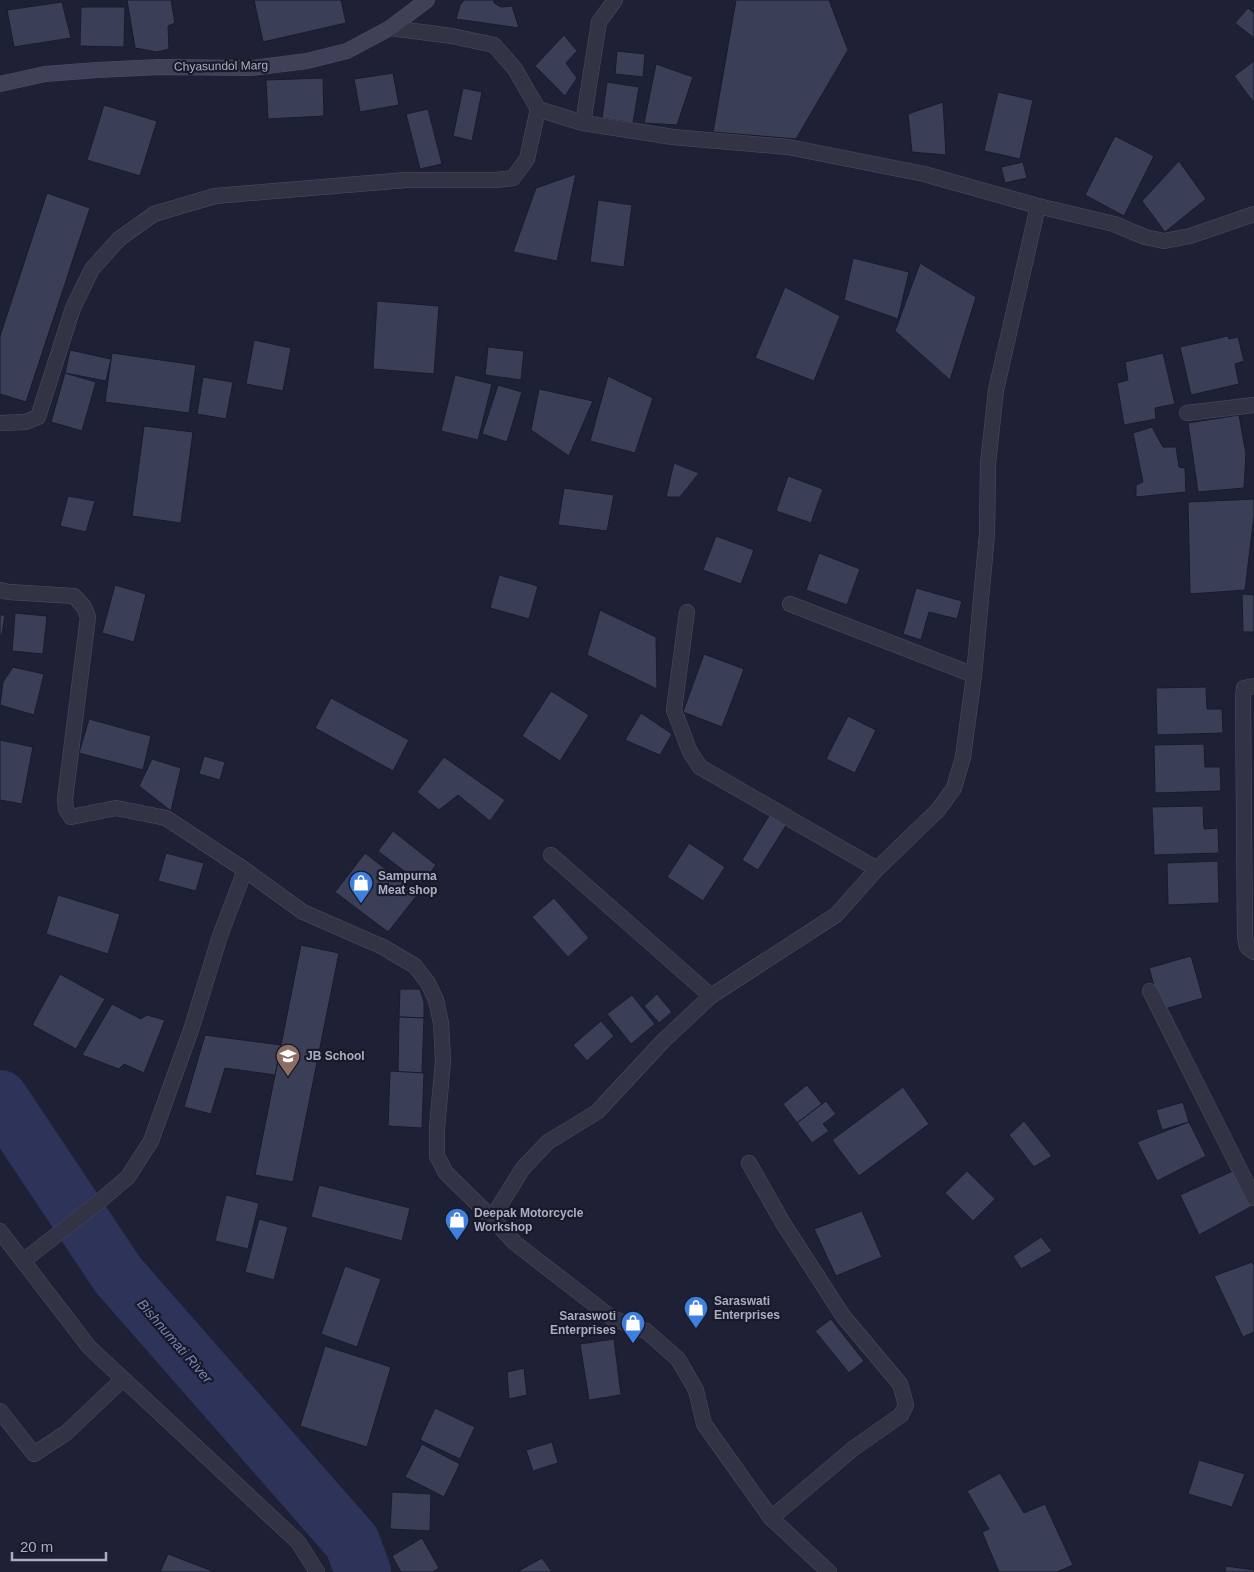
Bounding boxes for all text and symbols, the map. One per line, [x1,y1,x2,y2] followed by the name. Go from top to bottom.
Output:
[174,58,268,74] street label: Chyasundol Marg
[378,869,437,897] place label: Sampurna Meat shop
[348,870,374,904] shop icon: Sampurna Meat shop
[275,1043,301,1077] school or university icon: JB School
[306,1049,365,1063] place label: JB School
[474,1206,584,1234] place label: Deepak Motorcycle Workshop
[444,1207,470,1241] shop icon: Deepak Motorcycle Workshop
[714,1294,780,1322] place label: Saraswati Enterprises
[683,1295,709,1329] shop icon: Saraswati Enterprises
[134,1296,217,1387] water label: Bishnumati River
[550,1309,616,1337] place label: Saraswoti Enterprises
[620,1310,646,1344] shop icon: Saraswoti Enterprises
[12,1530,106,1562] scale bar
[20,1538,53,1555] text: 20 m

